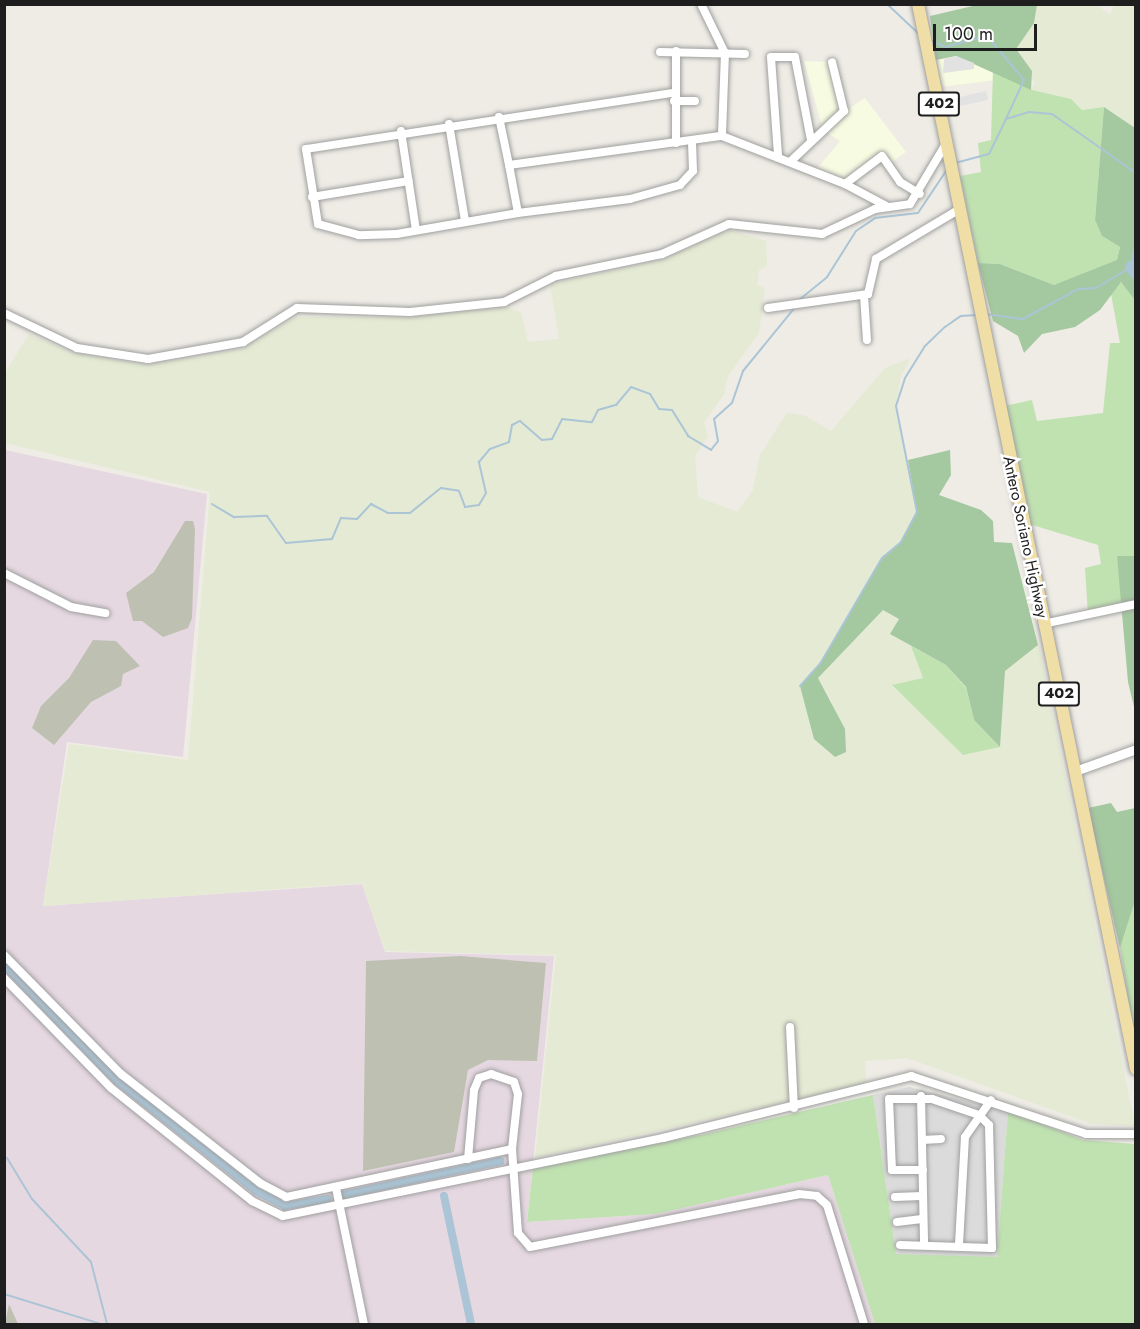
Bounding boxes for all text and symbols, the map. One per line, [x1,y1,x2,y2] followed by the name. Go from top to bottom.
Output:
[936,12,1040,50] scale bar
[944,21,993,47] text: 100 m
[916,92,962,116] road number: 402
[998,454,1052,620] street label: Antero Soriano Highway
[1036,682,1082,706] road number: 402

